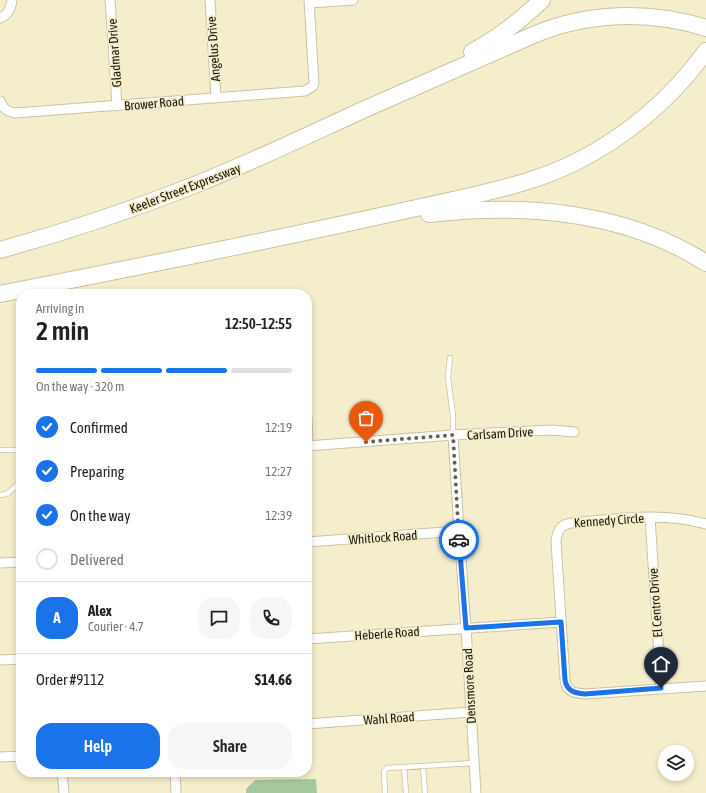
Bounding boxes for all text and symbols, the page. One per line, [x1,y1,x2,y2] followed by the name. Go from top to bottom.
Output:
[204,16,223,82] street label: Angelus Drive
[105,18,124,88] street label: Gladmar Drive
[124,93,185,114] street label: Brower Road
[127,160,243,217] street label: Keeler Street Expressway
[36,301,84,316] text: Arriving in
[225,315,292,332] text: 12:50–12:55
[36,316,89,346] text: 2 min
[36,379,124,394] text: On the way · 320 m
[349,401,383,442] pin
[355,407,377,429] icon: bag
[36,416,58,438] icon: check
[70,419,128,436] text: Confirmed
[265,420,292,435] text: 12:19
[467,424,534,443] street label: Carlsam Drive
[36,460,58,482] icon: check
[70,463,124,480] text: Preparing
[265,464,292,479] text: 12:27
[36,504,58,526] icon: check
[70,507,131,524] text: On the way
[265,508,292,523] text: 12:39
[573,511,645,530] street label: Kennedy Circle
[439,520,479,560] courier
[348,528,418,547] street label: Whitlock Road
[448,529,470,551] icon: car
[70,551,124,568] text: Delivered
[646,568,665,638] street label: El Centro Drive
[198,597,240,639] button: chat
[250,597,292,639] button: phone
[88,602,112,619] text: Alex
[53,609,61,626] text: A
[88,619,144,634] text: Courier · 4.7
[354,624,420,643] street label: Heberle Road
[644,647,678,688] pin
[460,648,479,724] street label: Densmore Road
[650,653,672,675] icon: home
[36,671,104,688] text: Order #9112
[255,671,292,688] text: $14.66
[363,709,415,728] street label: Wahl Road
[36,723,160,769] button: Help
[168,723,292,769] button: Share
[658,745,694,781] map controls
[658,745,694,781] button: layers

